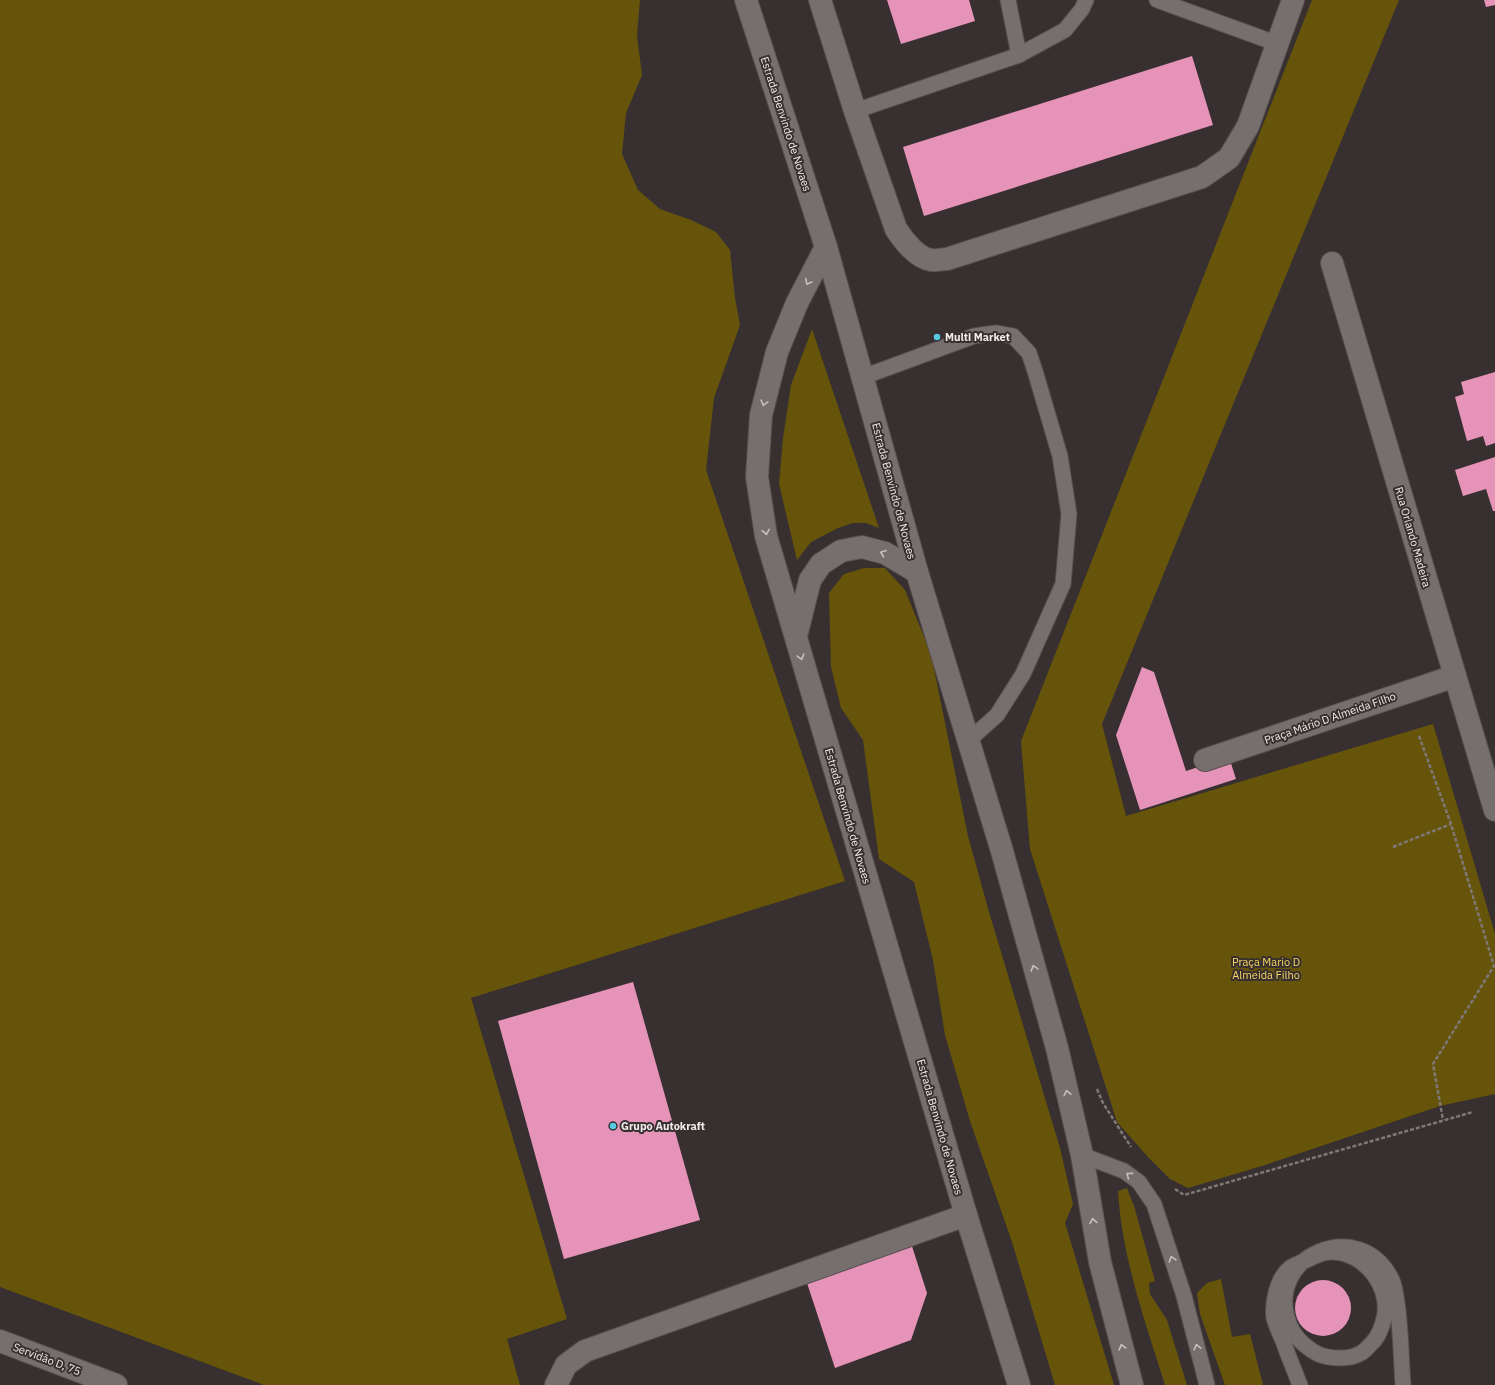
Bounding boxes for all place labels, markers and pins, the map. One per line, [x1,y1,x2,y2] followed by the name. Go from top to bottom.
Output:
[945,330,1010,344] place label: Multi Market
[932,332,942,342] marker: Multi Market
[621,1119,705,1133] place label: Grupo Autokraft
[608,1121,618,1131] marker: Grupo Autokraft

